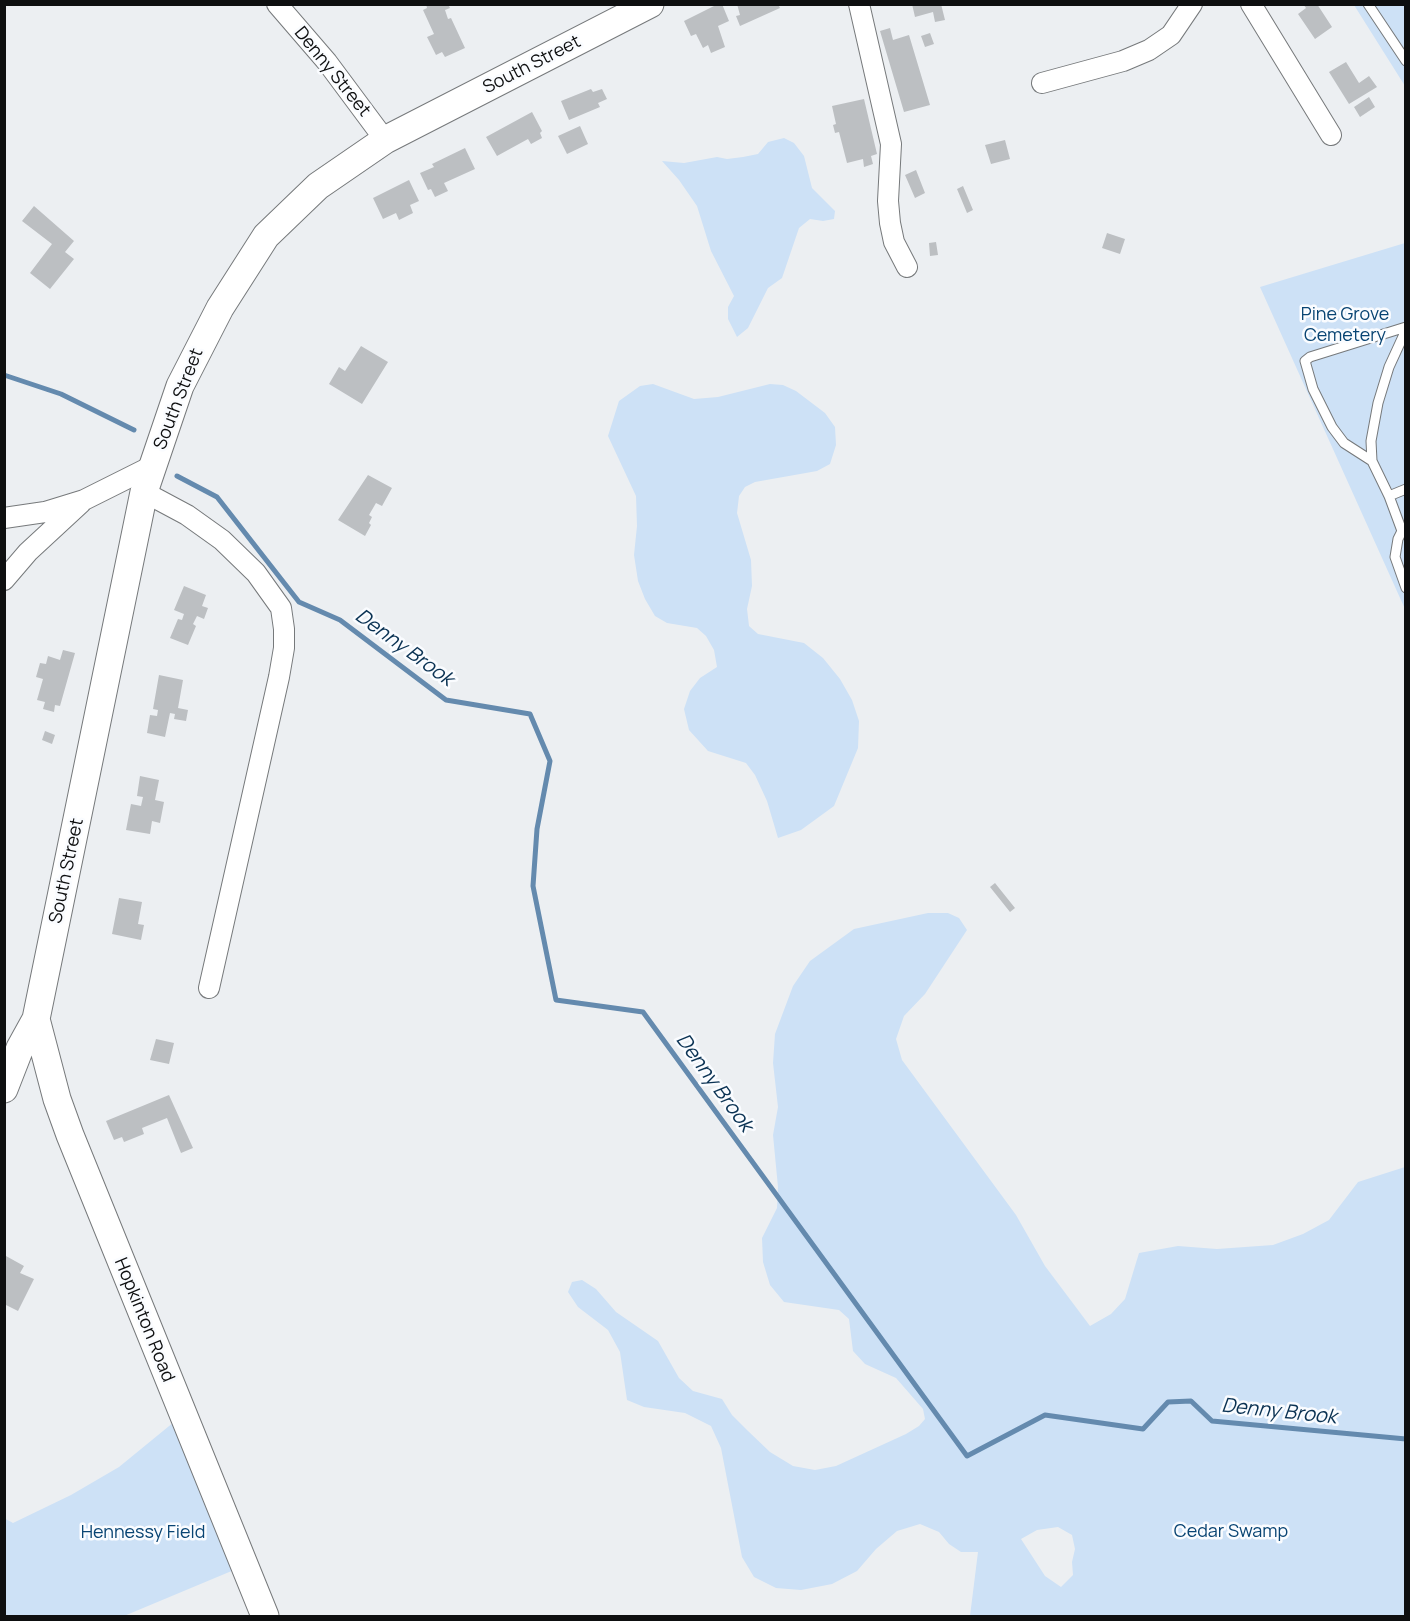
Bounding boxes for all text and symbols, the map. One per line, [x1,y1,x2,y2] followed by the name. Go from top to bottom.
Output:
[289,23,375,121] street label: Denny Street
[480,31,584,99] street label: South Street
[1301,304,1389,346] park label: Pine Grove Cemetery
[150,345,208,453] street label: South Street
[350,604,458,692] water label: Denny Brook
[45,817,89,925] street label: South Street
[670,1029,758,1137] water label: Denny Brook
[109,1255,179,1385] street label: Hopkinton Road
[1220,1394,1338,1430] water label: Denny Brook
[1174,1521,1288,1543] park label: Cedar Swamp
[81,1522,205,1544] park label: Hennessy Field

